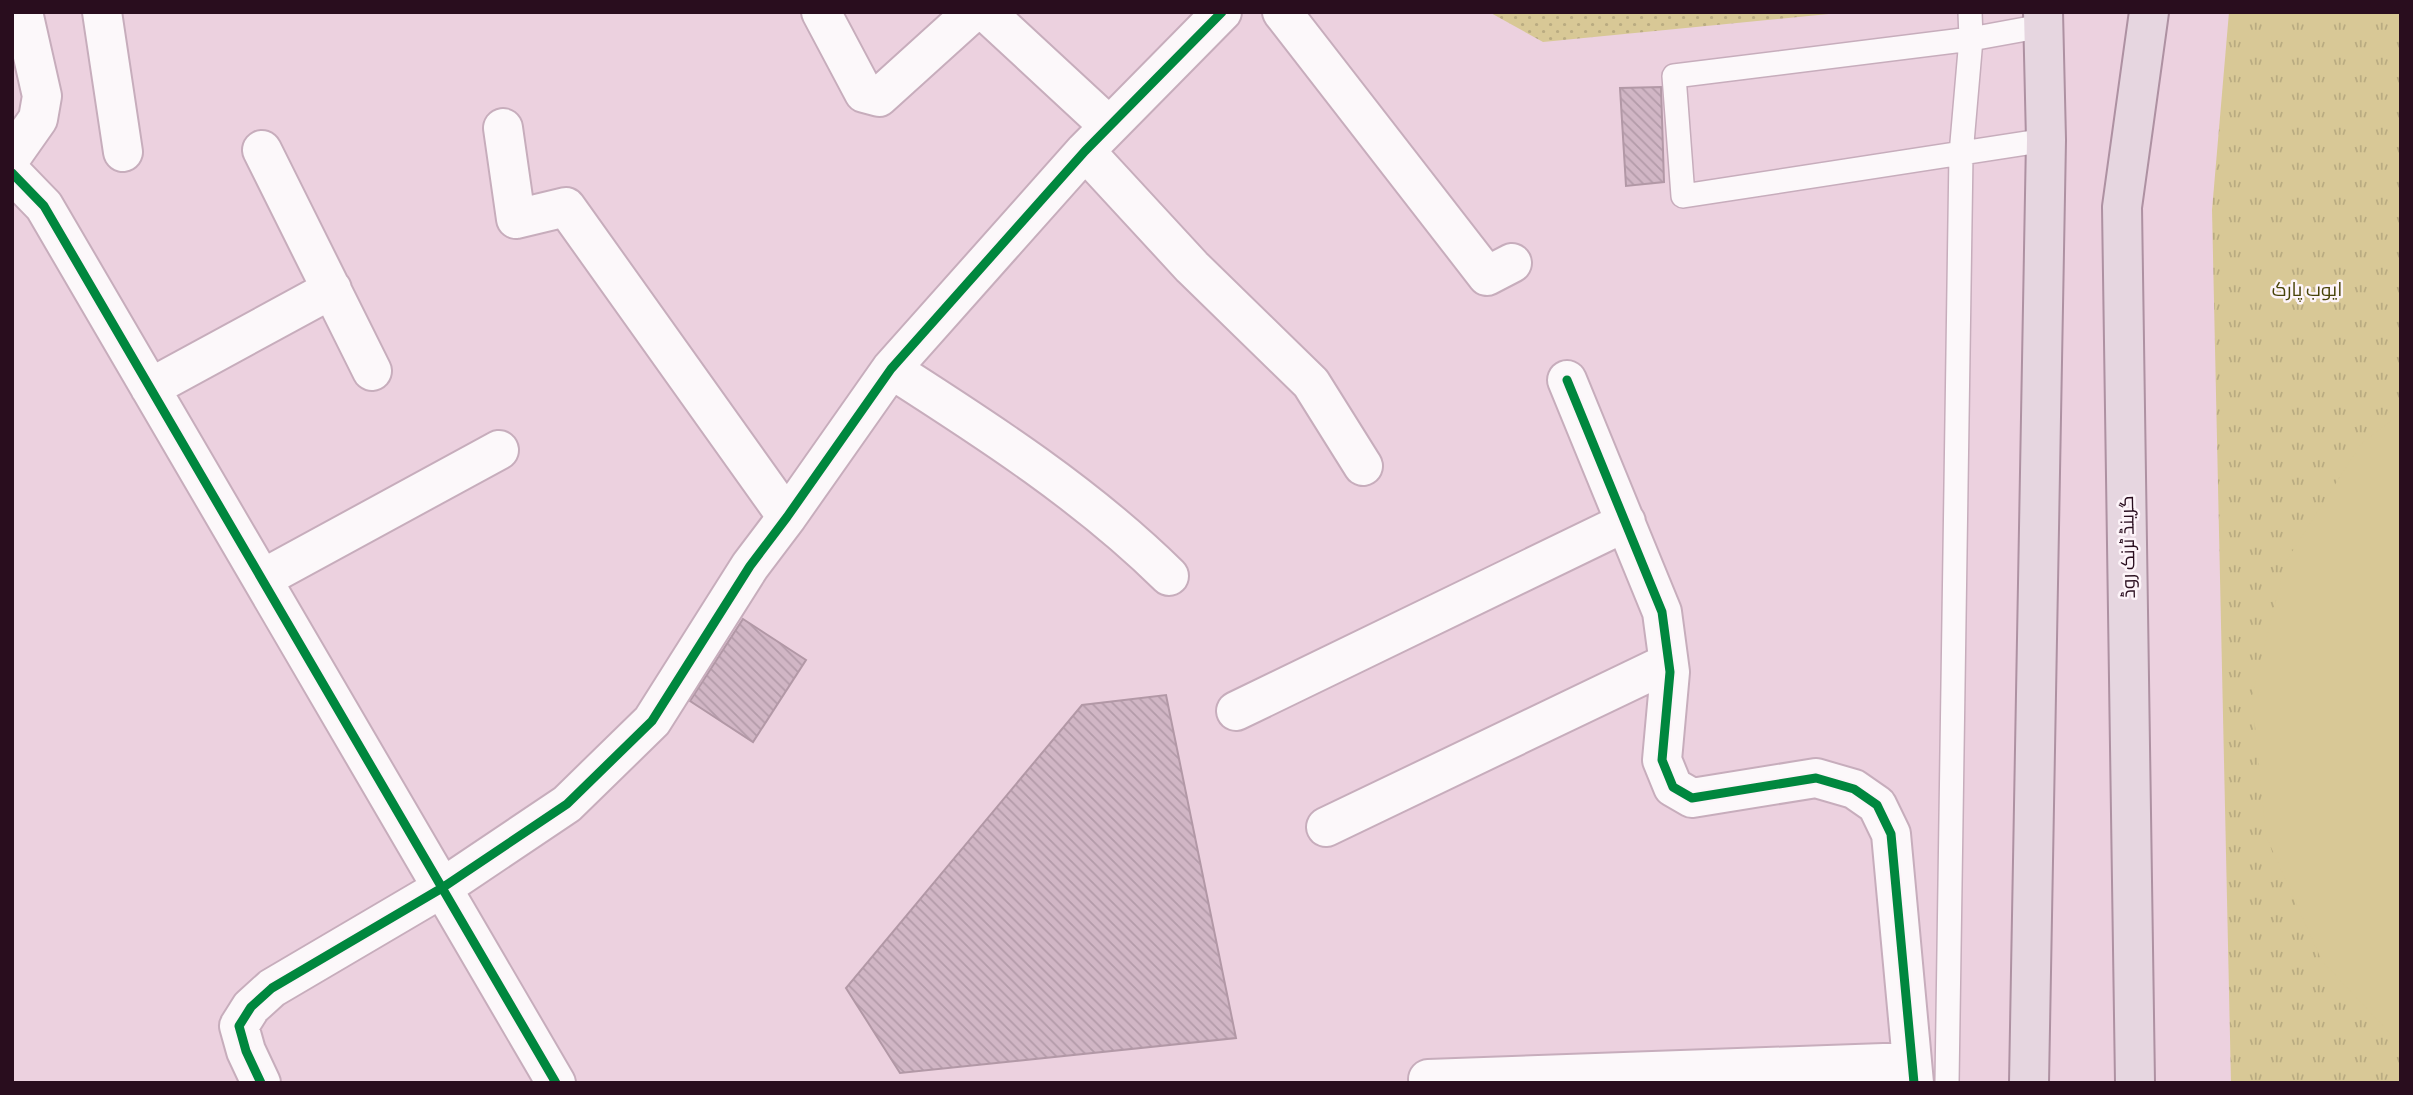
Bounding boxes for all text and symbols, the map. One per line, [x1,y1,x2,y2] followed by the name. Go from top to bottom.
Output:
[2272,276,2342,302] park label: ایوب پارک
[2113,495,2141,599] street label: گرینڈ ٹرنک روڈ

